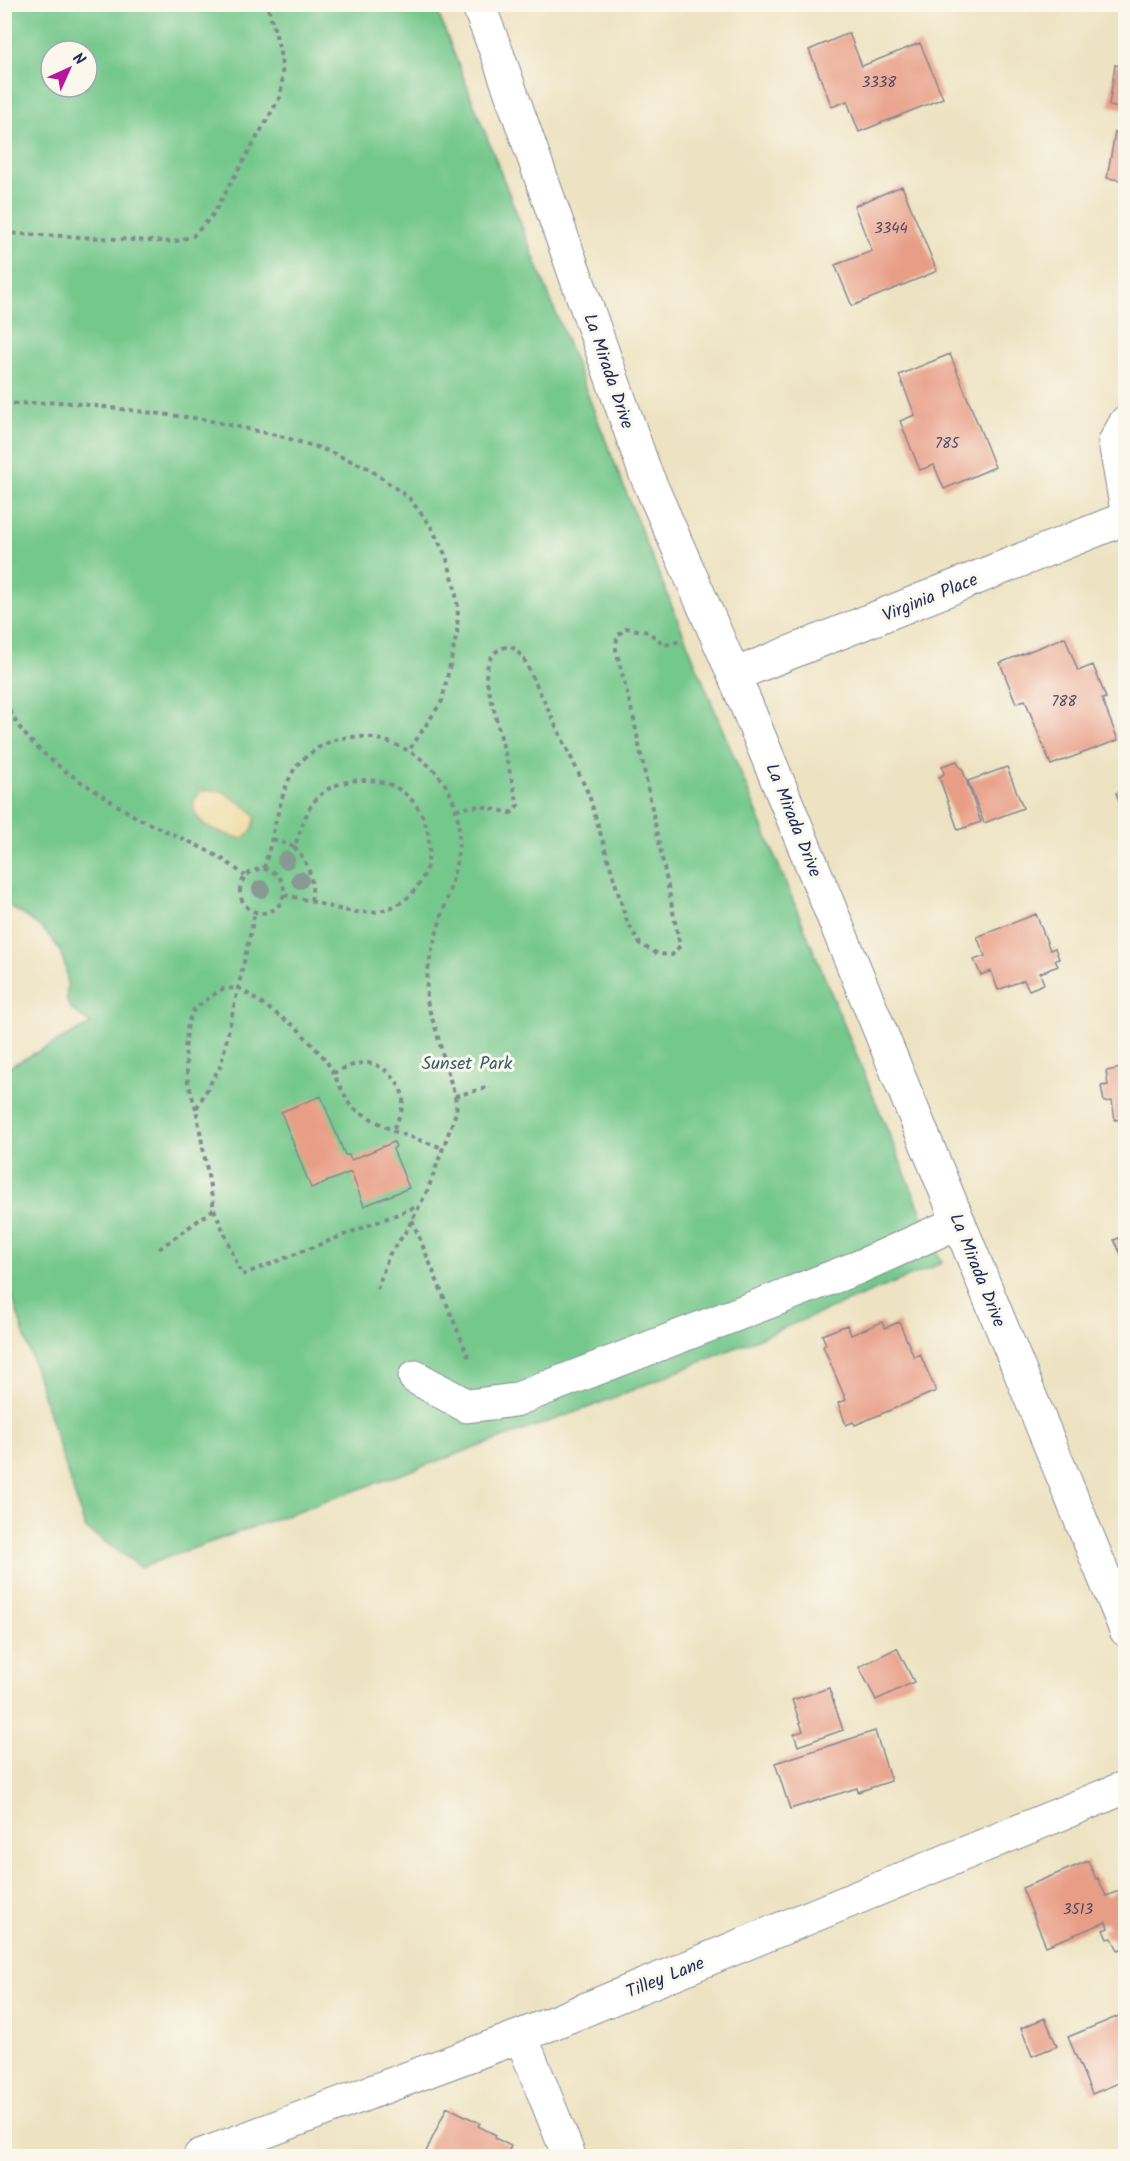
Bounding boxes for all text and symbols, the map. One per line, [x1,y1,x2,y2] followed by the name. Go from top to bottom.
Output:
[39,39,99,99] north arrow
[66,47,91,72] text: N
[862,71,897,95] house number: 3338
[874,217,908,241] house number: 3344
[574,310,641,433] street label: La Mirada Drive
[935,432,960,456] house number: 785
[878,566,983,631] street label: Virginia Place
[1052,690,1077,714] house number: 788
[757,759,829,882] street label: La Mirada Drive
[422,1050,513,1079] park label: Sunset Park
[941,1209,1013,1332] street label: La Mirada Drive
[1063,1898,1093,1922] house number: 3513
[622,1949,709,2007] street label: Tilley Lane

